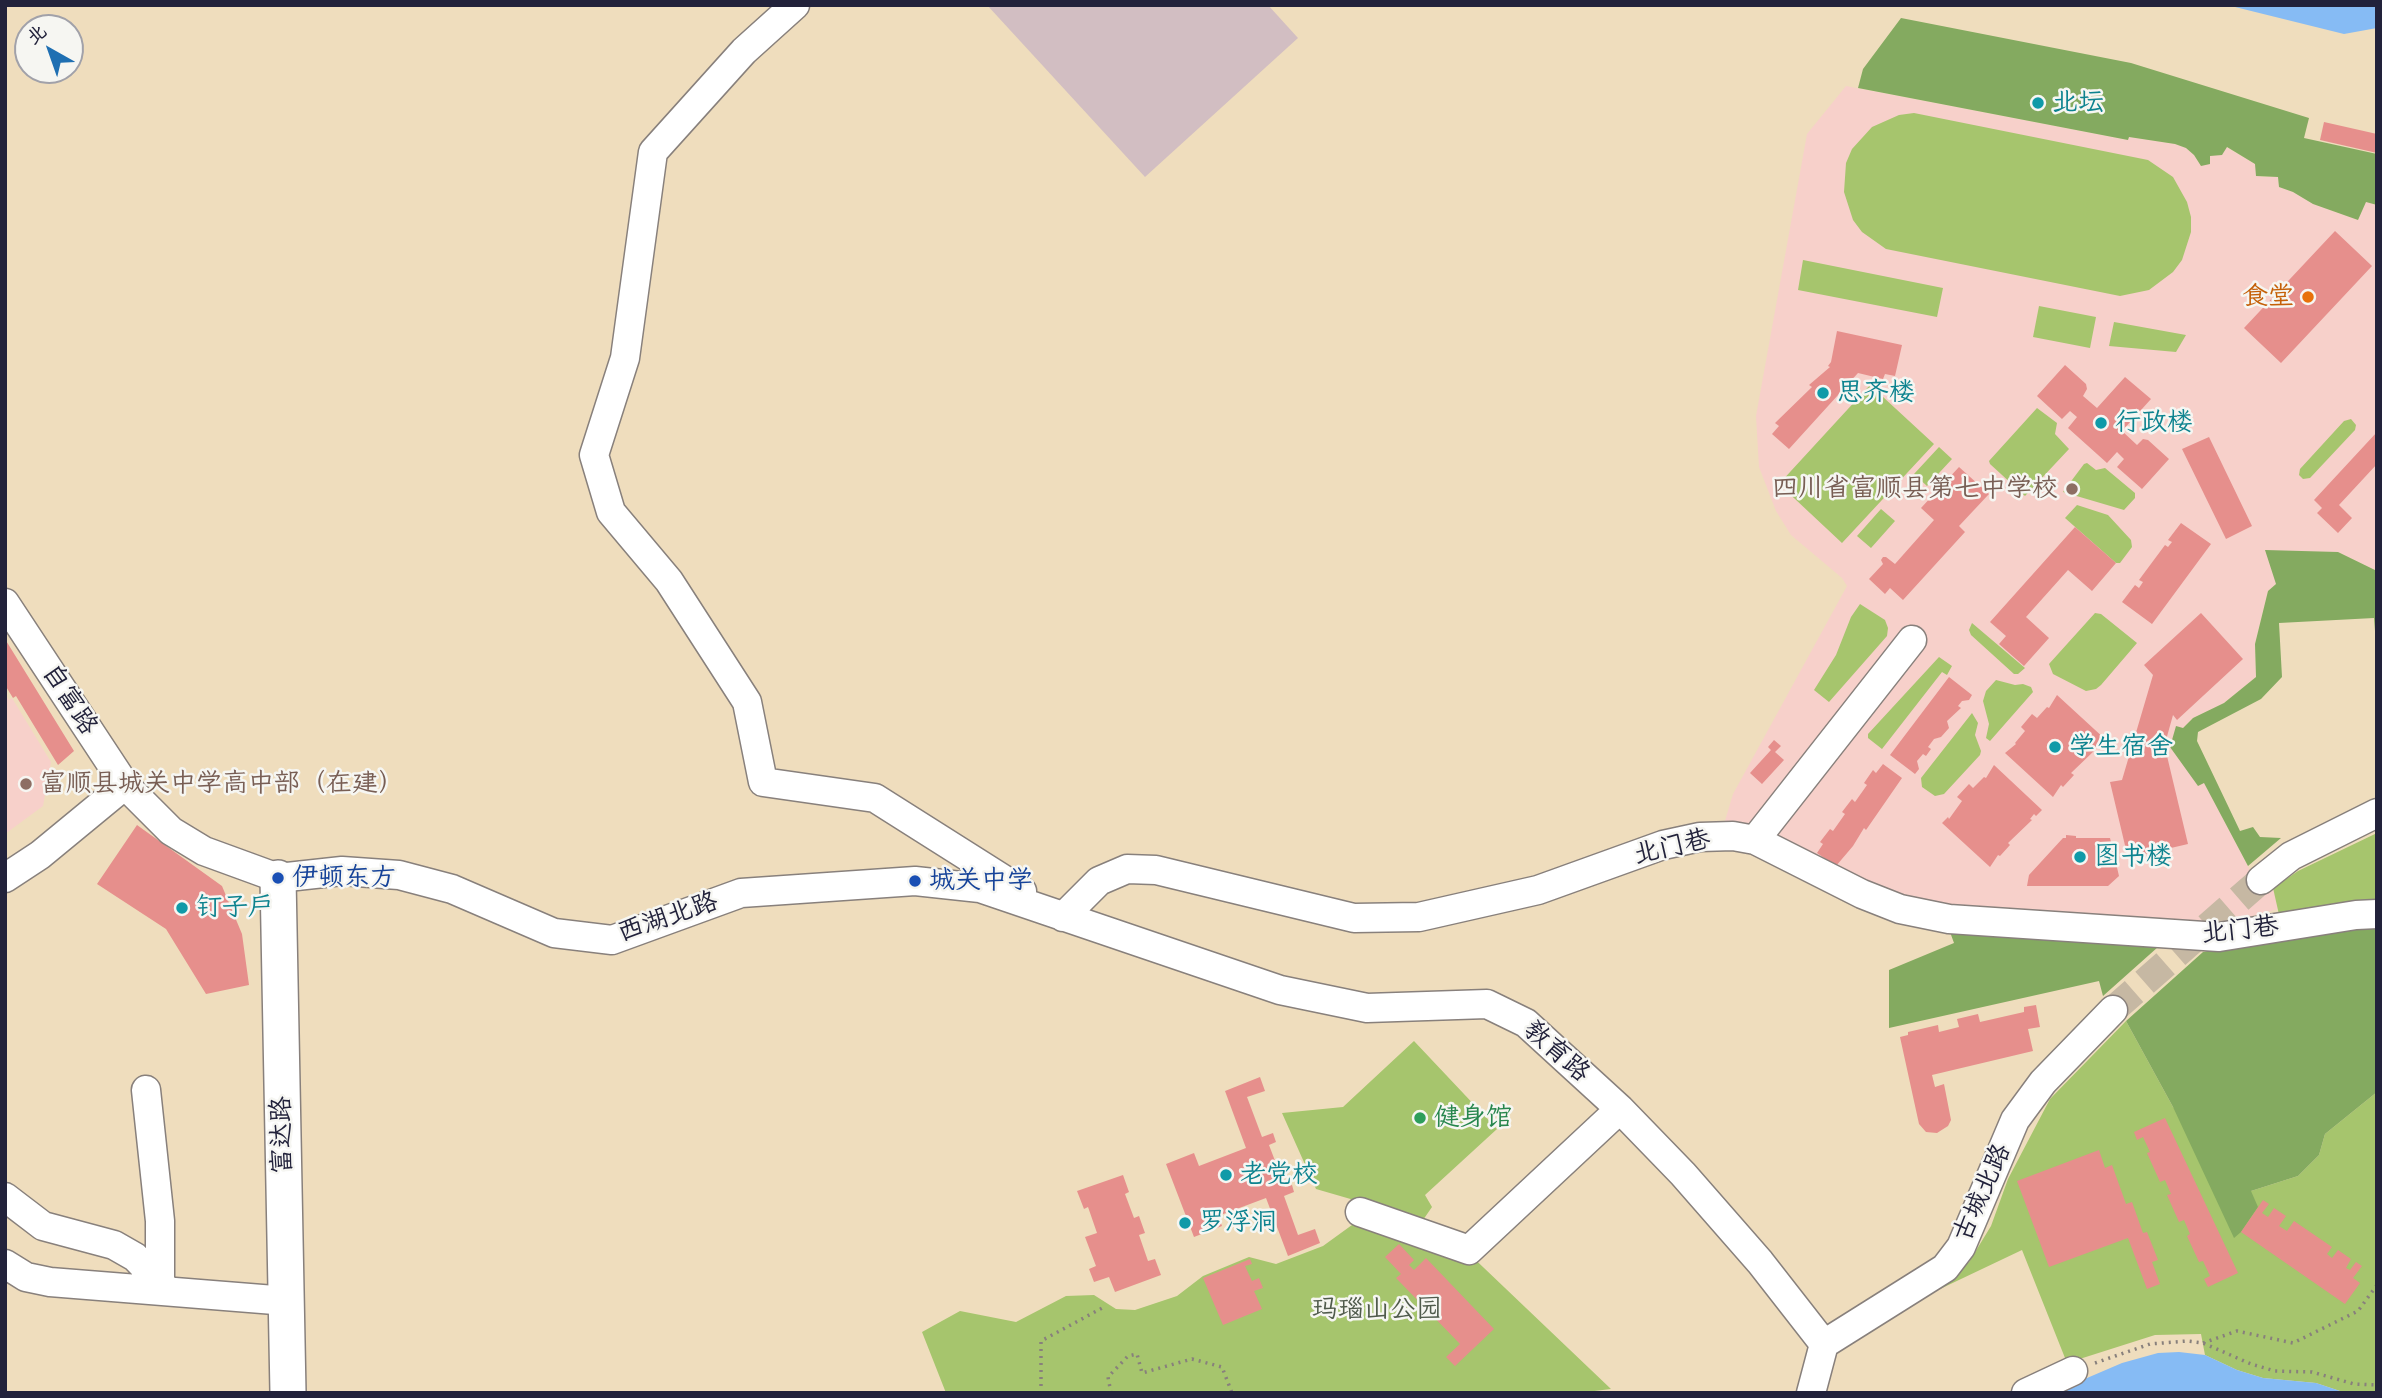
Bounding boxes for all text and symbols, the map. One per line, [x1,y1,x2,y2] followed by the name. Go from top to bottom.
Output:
[14,14,84,84] north arrow
[22,19,51,49] text: 北
[2052,87,2104,119] place label: 北坛
[2030,95,2046,111] marker: 北坛
[2242,281,2294,313] place label: 食堂
[2300,289,2316,305] marker: 食堂
[1837,377,1915,409] place label: 思齐楼
[1815,385,1831,401] marker: 思齐楼
[2115,407,2193,439] place label: 行政楼
[2093,415,2109,431] marker: 行政楼
[1772,473,2058,505] place label: 四川省富顺县第七中学校
[2064,481,2080,497] marker: 四川省富顺县第七中学校
[35,659,103,741] street label: 自富路
[2069,731,2173,763] place label: 学生宿舍
[2047,739,2063,755] marker: 学生宿舍
[40,768,404,800] place label: 富顺县城关中学高中部（在建）
[18,776,34,792] marker: 富顺县城关中学高中部（在建）
[1630,824,1714,872] street label: 北门巷
[2094,841,2172,873] place label: 图书楼
[2072,849,2088,865] marker: 图书楼
[292,862,396,894] place label: 伊顿东方
[929,865,1033,897] place label: 城关中学
[270,870,286,886] marker: 伊顿东方
[907,873,923,889] marker: 城关中学
[614,886,722,950] street label: 西湖北路
[196,892,274,924] place label: 钉子户
[174,900,190,916] marker: 钉子户
[2200,911,2280,951] street label: 北门巷
[1516,1015,1596,1089] street label: 教育路
[267,1096,299,1174] street label: 富达路
[1434,1102,1512,1134] place label: 健身馆
[1412,1110,1428,1126] marker: 健身馆
[1948,1139,2018,1247] street label: 古城北路
[1240,1159,1318,1191] place label: 老党校
[1218,1167,1234,1183] marker: 老党校
[1199,1207,1277,1239] place label: 罗浮洞
[1177,1215,1193,1231] marker: 罗浮洞
[1312,1294,1442,1326] park label: 玛瑙山公园

